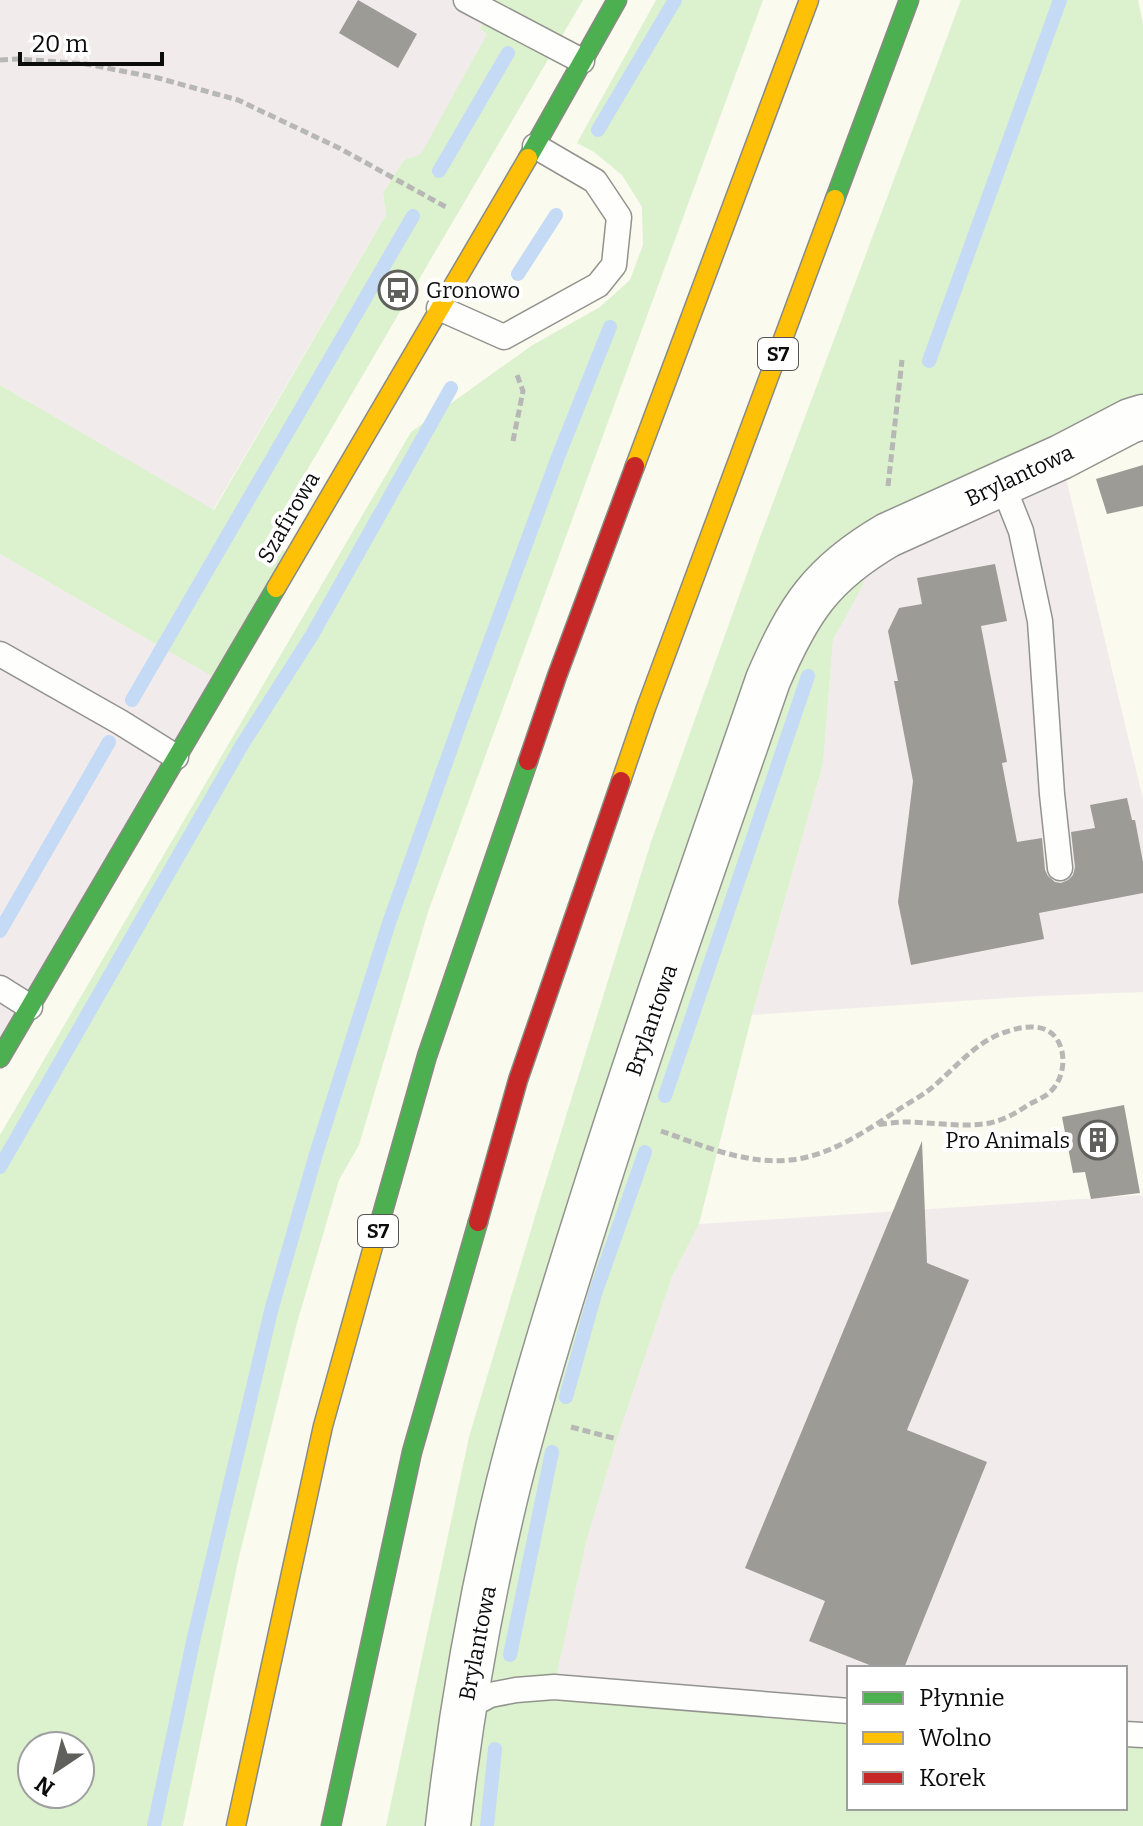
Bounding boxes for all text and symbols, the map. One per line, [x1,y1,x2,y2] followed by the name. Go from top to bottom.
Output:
[20,16,162,66] scale bar
[32,30,88,58] text: 20 m
[377,269,419,311] bus stop icon: Gronowo
[426,277,520,304] place label: Gronowo
[758,338,798,370] road number: S7
[961,439,1078,512] street label: Brylantowa
[252,467,325,568] street label: Szafirowa
[620,961,683,1080] street label: Brylantowa
[1077,1119,1119,1161] building icon: Pro Animals
[945,1127,1070,1154] place label: Pro Animals
[358,1215,398,1247] road number: S7
[453,1583,502,1703] street label: Brylantowa
[847,1666,1127,1810] legend
[919,1684,1005,1712] text: Płynnie
[919,1724,992,1752] text: Wolno
[16,1730,96,1810] north arrow
[919,1764,986,1792] text: Korek
[30,1770,60,1802] text: N

